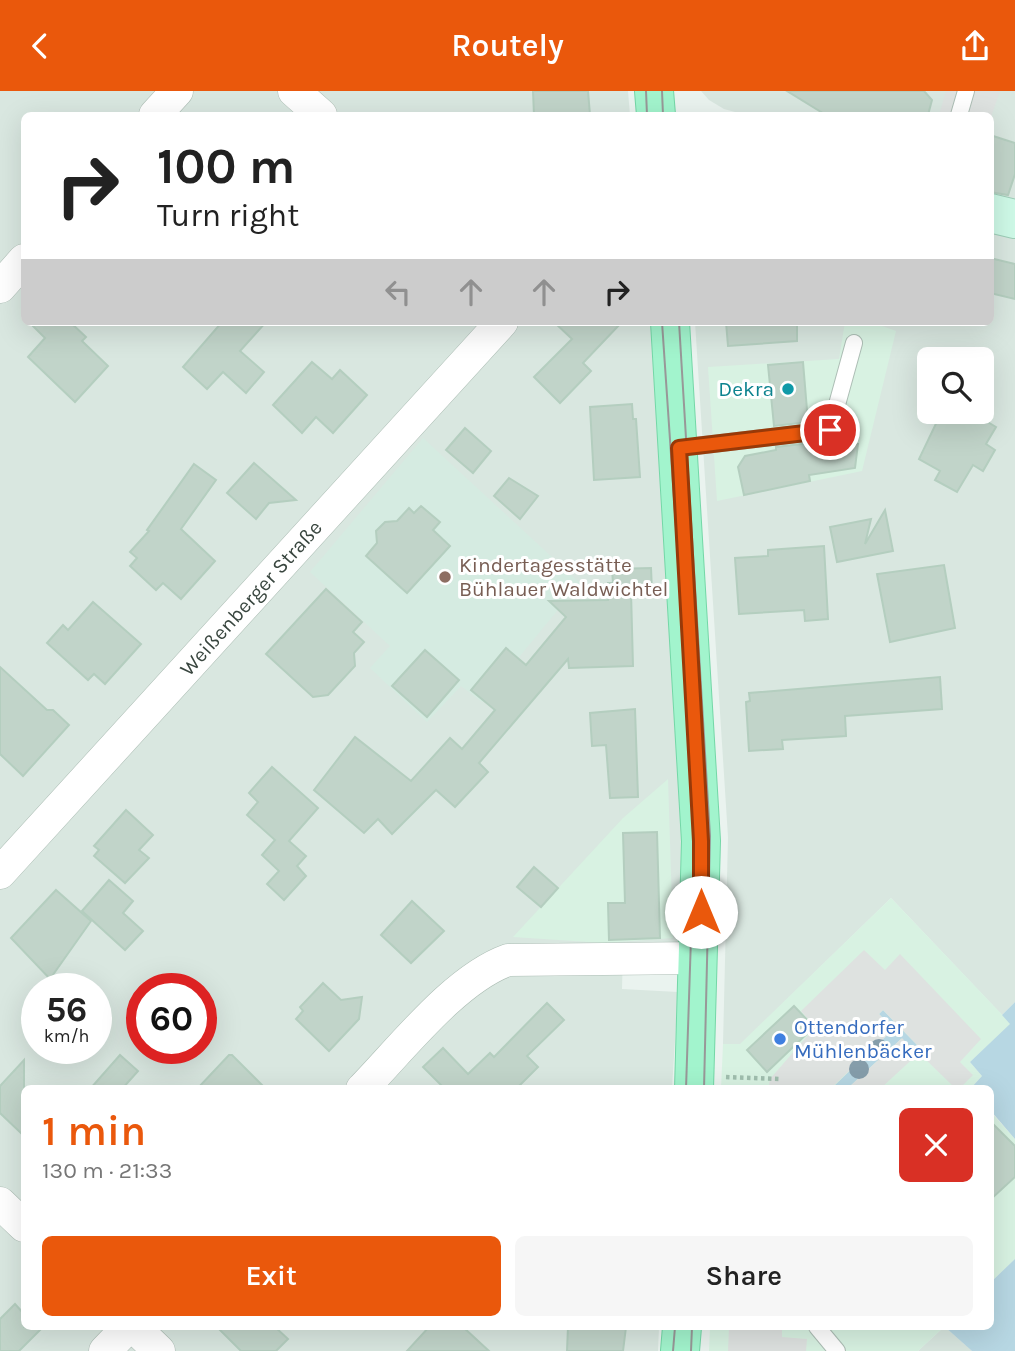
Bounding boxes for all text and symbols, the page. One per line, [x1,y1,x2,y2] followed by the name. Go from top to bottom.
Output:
[21,27,59,65] icon: back
[451,27,564,64] text: Routely
[956,27,994,65] icon: share
[157,138,295,195] text: 100 m
[42,140,133,231] icon: right
[157,197,299,234] text: Turn right
[379,273,417,311] icon: left
[452,273,490,311] icon: ahead
[525,273,563,311] icon: ahead
[598,273,636,311] icon: right
[917,347,994,424] map controls
[917,347,994,424] button: search
[718,377,774,401] place label: Dekra
[780,381,796,397] marker: Dekra
[800,400,860,460] pin
[811,411,849,449] icon: arrive
[175,515,327,681] street label: Weißenberger Straße
[459,553,669,601] place label: Kindertagesstätte Bühlauer Waldwichtel
[437,569,453,585] marker: Kindertagesstätte Bühlauer Waldwichtel
[664,875,738,949] position arrow
[126,973,217,1064] speed limit sign: 60
[46,989,87,1030] text: 56
[794,1015,932,1063] place label: Ottendorfer Mühlenbäcker
[44,1025,89,1047] text: km/h
[772,1031,788,1047] marker: Ottendorfer Mühlenbäcker
[42,1106,146,1156] text: 1 min
[899,1108,973,1182] button: close
[42,1157,172,1184] text: 130 m · 21:33
[42,1236,501,1316] button: Exit
[515,1236,973,1316] button: Share

